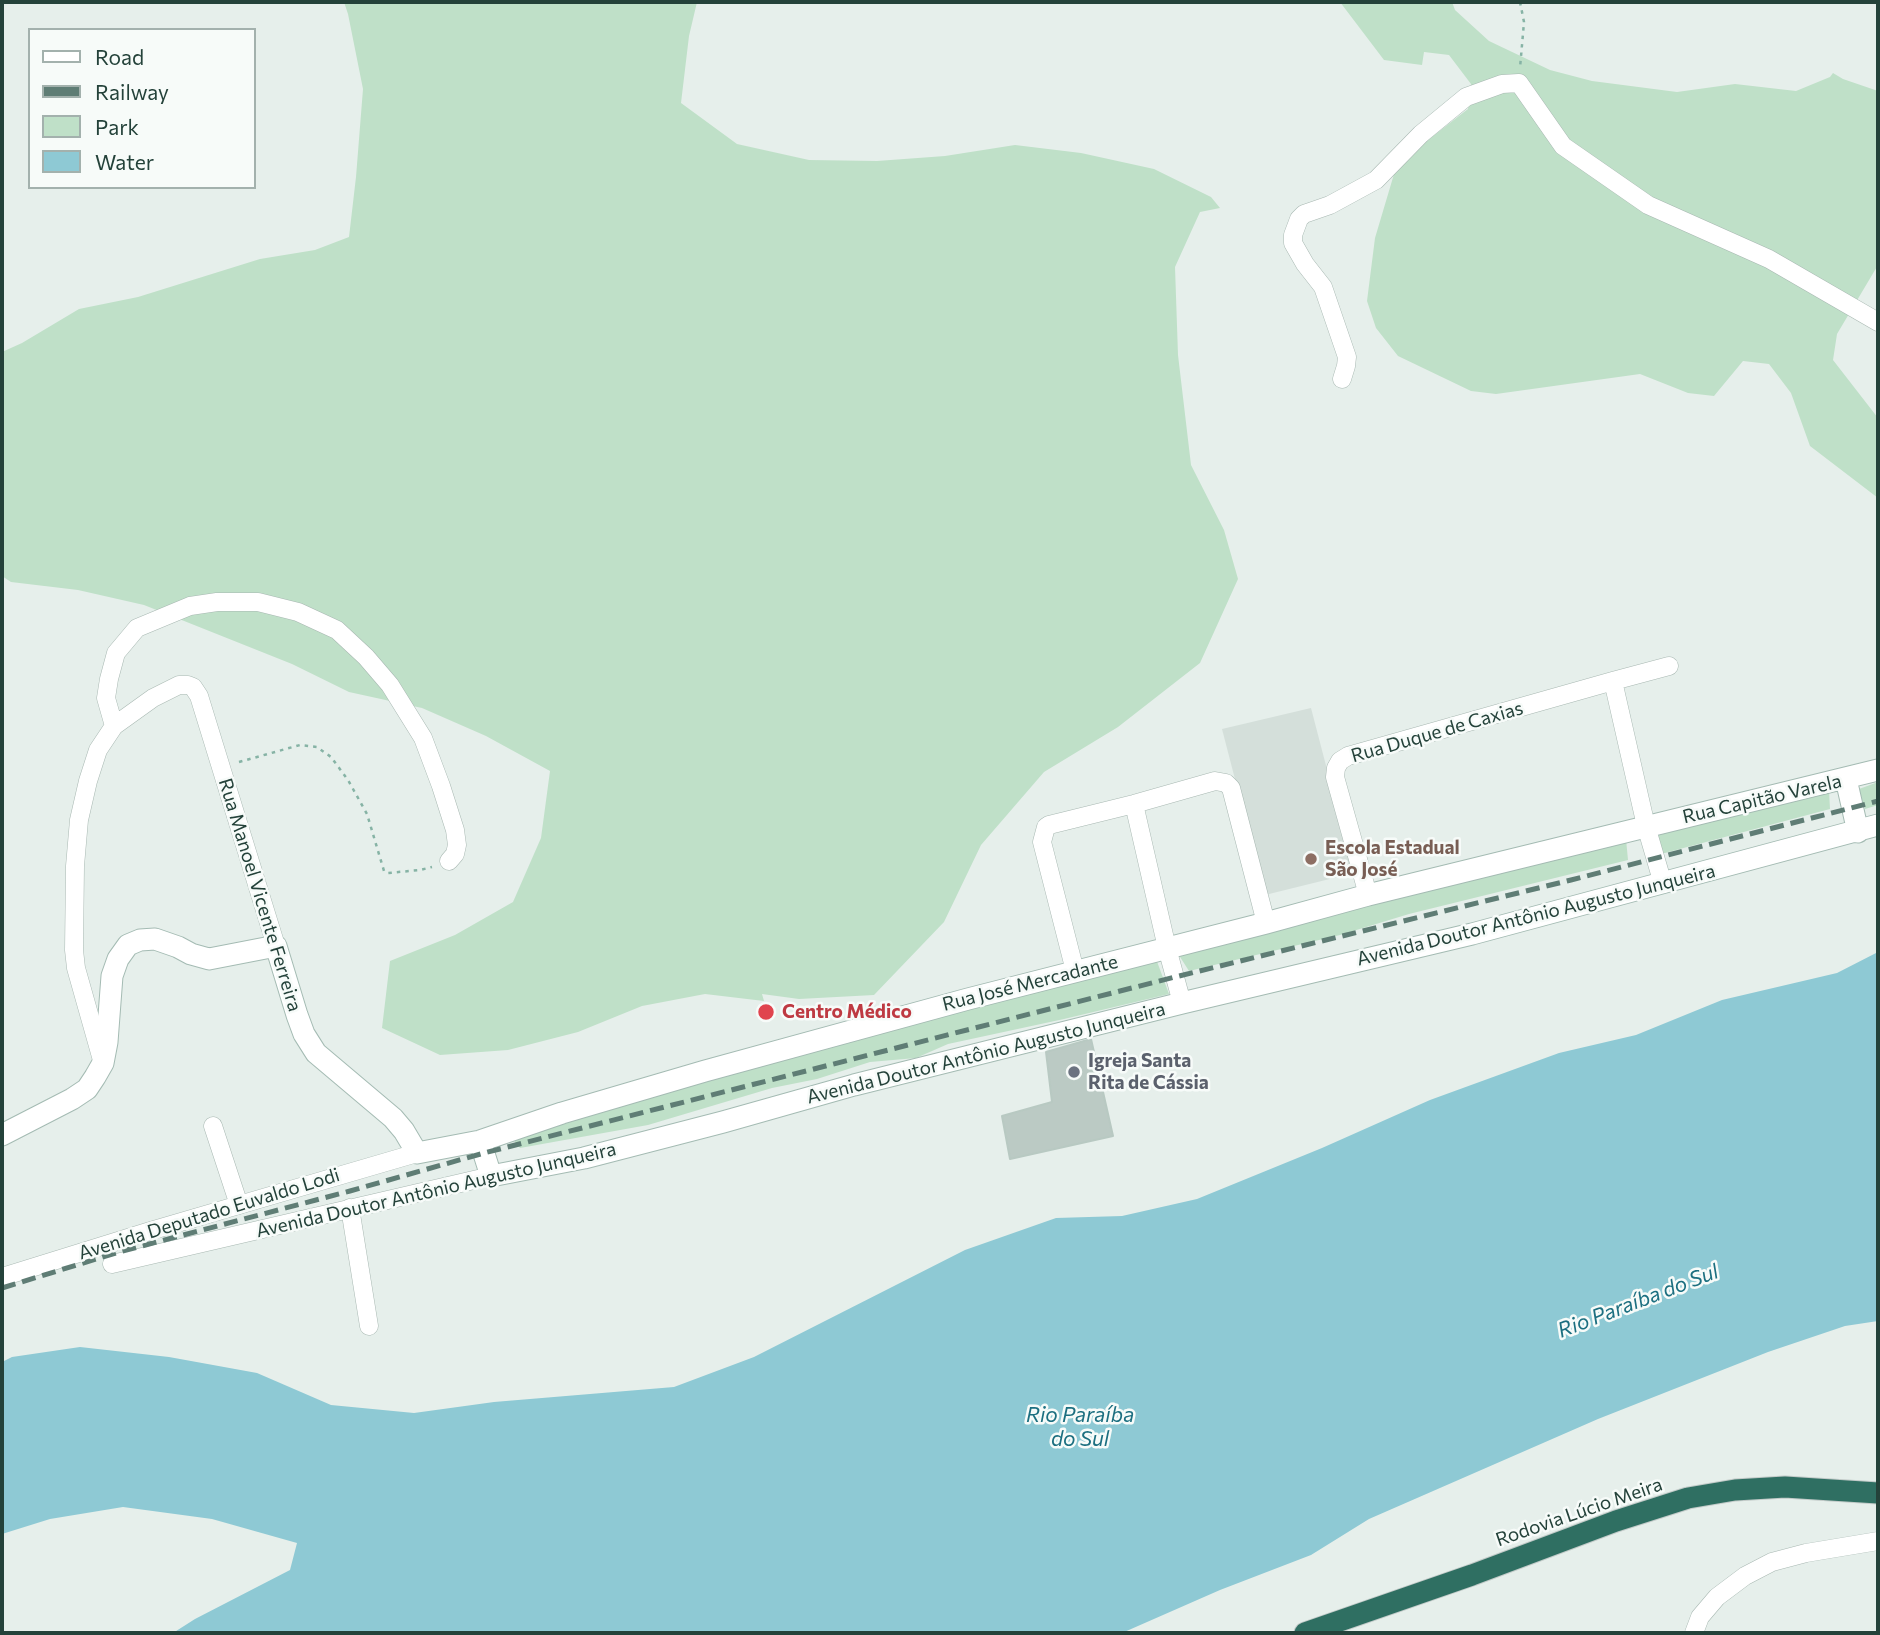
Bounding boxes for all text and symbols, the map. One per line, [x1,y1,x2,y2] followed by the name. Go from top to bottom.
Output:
[28,28,256,189] legend
[95,44,144,69] text: Road
[95,79,169,104] text: Railway
[95,114,139,139] text: Park
[95,149,154,174] text: Water
[1348,697,1526,767] street label: Rua Duque de Caxias
[1680,770,1844,828] street label: Rua Capitão Varela
[214,776,306,1014] street label: Rua Manoel Vicente Ferreira
[1325,837,1460,881] place label: Escola Estadual São José
[1303,851,1319,867] marker: Escola Estadual São José
[1354,859,1718,971] street label: Avenida Doutor Antônio Augusto Junqueira
[940,950,1120,1016] street label: Rua José Mercadante
[804,997,1168,1109] street label: Avenida Doutor Antônio Augusto Junqueira
[782,1001,912,1023] place label: Centro Médico
[756,1002,776,1022] marker: Centro Médico
[1088,1050,1209,1094] place label: Igreja Santa Rita de Cássia
[1066,1064,1082,1080] marker: Igreja Santa Rita de Cássia
[254,1137,618,1243] street label: Avenida Doutor Antônio Augusto Junqueira
[76,1163,342,1265] street label: Avenida Deputado Euvaldo Lodi
[1554,1259,1722,1343] water label: Rio Paraíba do Sul
[1026,1402,1134,1452] water label: Rio Paraíba do Sul
[1493,1473,1665,1551] street label: Rodovia Lúcio Meira

